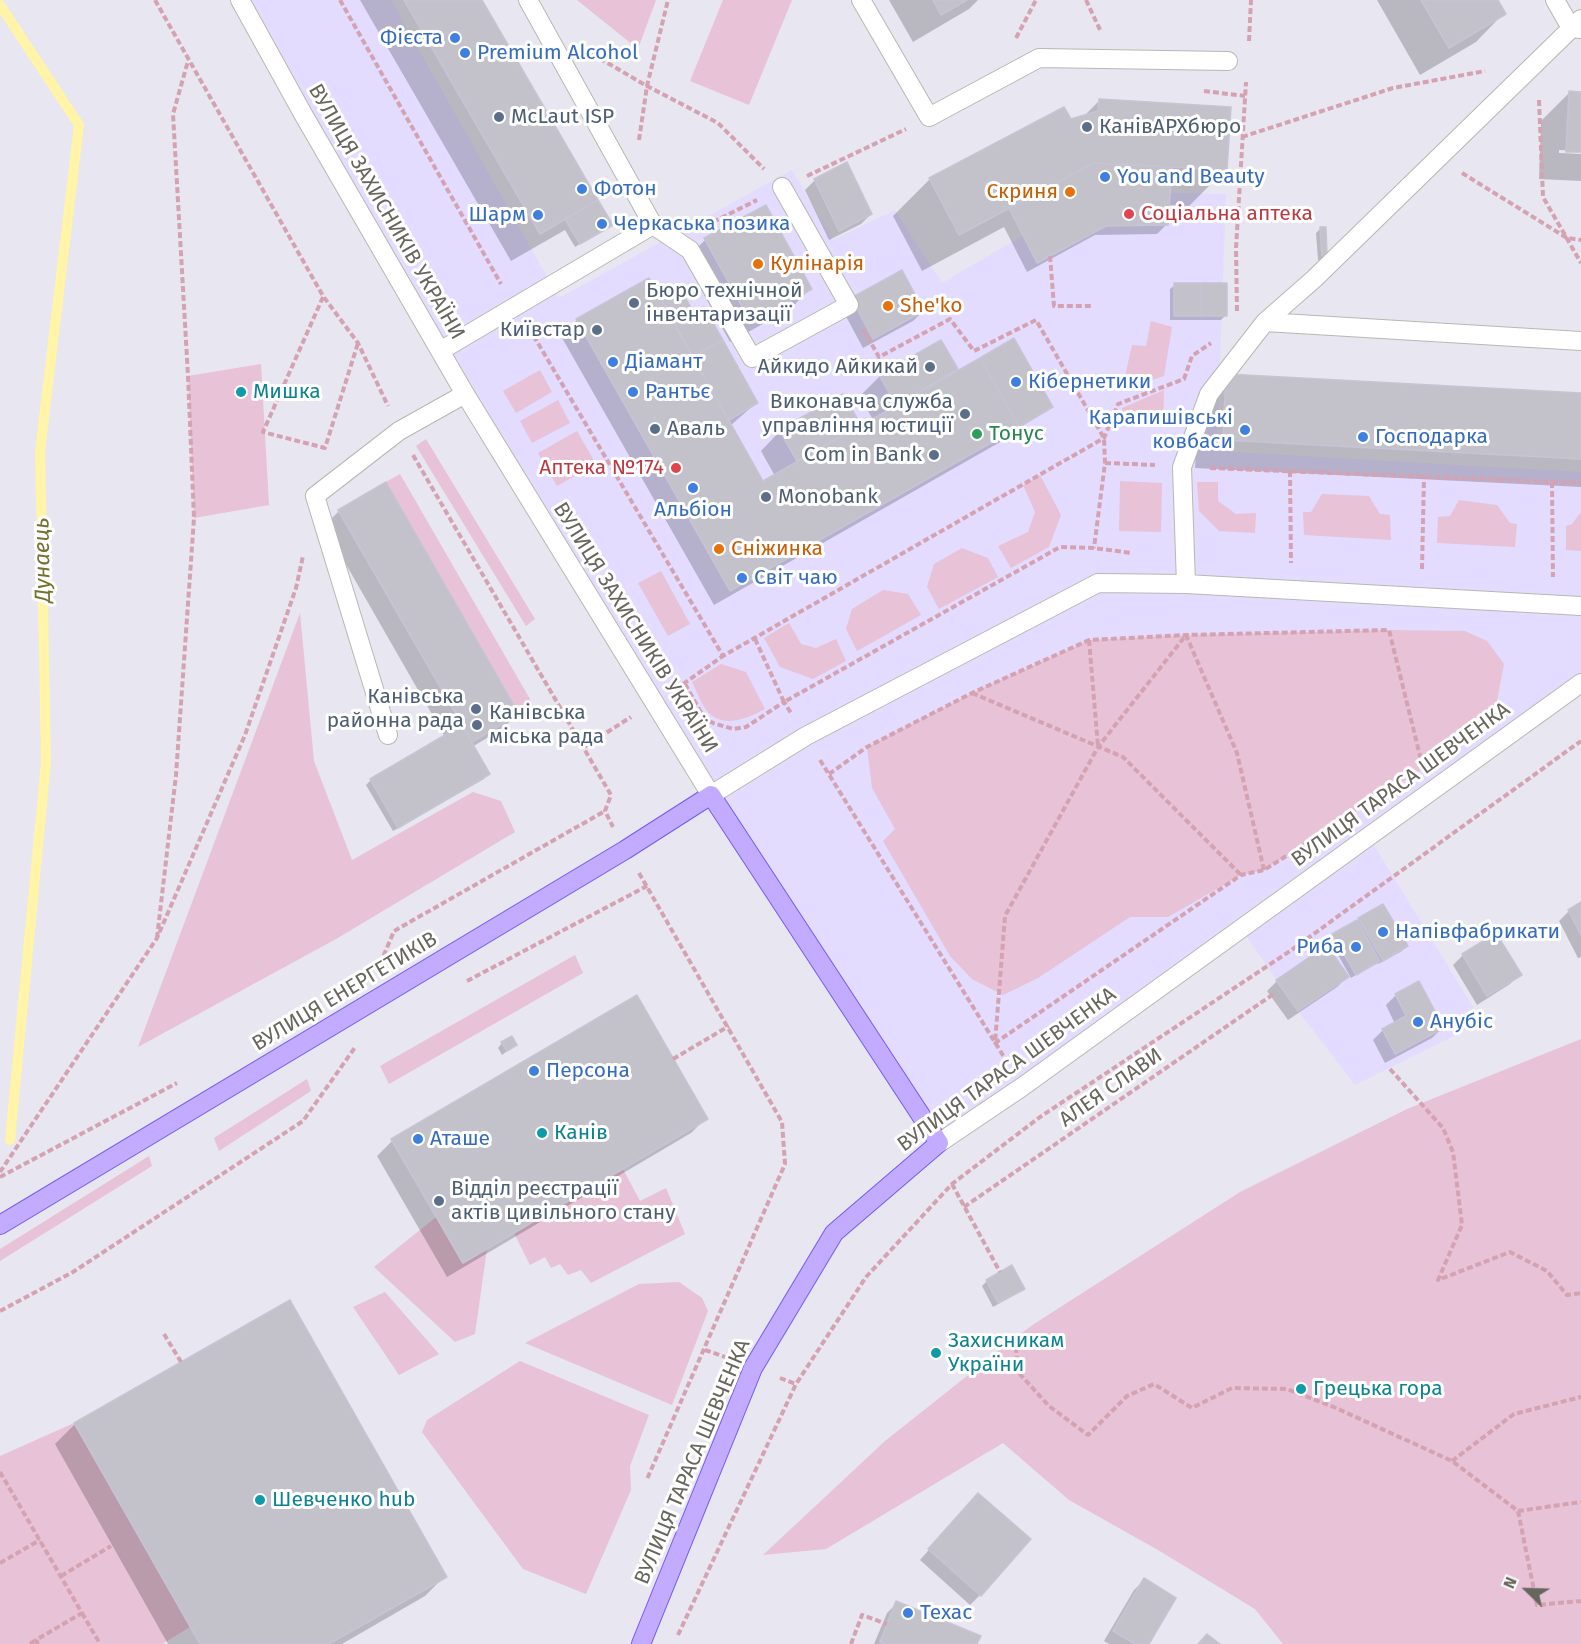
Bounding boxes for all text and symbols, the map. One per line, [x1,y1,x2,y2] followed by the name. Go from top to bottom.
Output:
[380,25,443,51] place label: Фієста
[448,31,462,45] marker: Фієста
[477,40,638,66] place label: Premium Alcohol
[458,46,472,60] marker: Premium Alcohol
[302,80,470,344] street label: ВУЛИЦЯ ЗАХИСНИКІВ УКРАЇНИ
[511,104,614,130] place label: McLaut ISP
[492,110,506,124] marker: McLaut ISP
[1099,114,1241,140] place label: КанівАРХбюро
[1080,120,1094,134] marker: КанівАРХбюро
[1117,164,1265,190] place label: You and Beauty
[1098,170,1112,184] marker: You and Beauty
[594,176,657,202] place label: Фотон
[987,179,1058,205] place label: Скриня
[575,182,589,196] marker: Фотон
[1063,185,1077,199] marker: Скриня
[1141,201,1313,227] place label: Соціальна аптека
[469,202,526,228] place label: Шарм
[1122,207,1136,221] marker: Соціальна аптека
[531,208,545,222] marker: Шарм
[614,211,790,237] place label: Черкаська позика
[595,217,609,231] marker: Черкаська позика
[770,251,864,277] place label: Кулінарія
[751,257,765,271] marker: Кулінарія
[646,278,803,328] place label: Бюро технічной інвентаризації
[900,293,962,319] place label: She'ko
[627,296,641,310] marker: Бюро технічной інвентаризації
[881,299,895,313] marker: She'ko
[500,317,585,343] place label: Київстар
[590,323,604,337] marker: Київстар
[625,349,703,375] place label: Діамант
[758,354,918,380] place label: Айкидо Айкикай
[606,355,620,369] marker: Діамант
[923,360,937,374] marker: Айкидо Айкикай
[1028,369,1151,395] place label: Кібернетики
[1009,375,1023,389] marker: Кібернетики
[253,379,321,405] place label: Мишка
[645,379,710,405] place label: Рантьє
[234,385,248,399] marker: Мишка
[626,385,640,399] marker: Рантьє
[762,389,953,439] place label: Виконавча служба управління юстиції
[1089,405,1233,455] place label: Карапишівські ковбаси
[958,407,972,421] marker: Виконавча служба управління юстиції
[667,416,725,442] place label: Аваль
[989,421,1044,447] place label: Тонус
[648,422,662,436] marker: Аваль
[1238,423,1252,437] marker: Карапишівські ковбаси
[1375,424,1488,450] place label: Господарка
[970,427,984,441] marker: Тонус
[1356,430,1370,444] marker: Господарка
[804,442,922,468] place label: Com in Bank
[927,448,941,462] marker: Com in Bank
[539,455,664,481] place label: Аптека №174
[669,461,683,475] marker: Аптека №174
[686,481,700,495] marker: Альбіон
[778,484,878,510] place label: Monobank
[759,490,773,504] marker: Monobank
[654,497,732,523] place label: Альбіон
[547,498,723,758] street label: ВУЛИЦЯ ЗАХИСНИКІВ УКРАЇНИ
[29,517,57,603] water label: Дунаець
[731,536,823,562] place label: Сніжинка
[712,542,726,556] marker: Сніжинка
[754,565,838,591] place label: Світ чаю
[735,571,749,585] marker: Світ чаю
[327,684,464,734] place label: Канівська районна рада
[1287,697,1515,873] street label: ВУЛИЦЯ ТАРАСА ШЕВЧЕНКА
[489,700,604,750] place label: Канівська міська рада
[469,702,483,716] marker: Канівська районна рада
[470,718,484,732] marker: Канівська міська рада
[1395,919,1560,945] place label: Напівфабрикати
[1376,925,1390,939] marker: Напівфабрикати
[248,927,442,1057] street label: ВУЛИЦЯ ЕНЕРГЕТИКІВ
[1296,934,1344,960] place label: Риба
[1349,940,1363,954] marker: Риба
[893,982,1121,1158] street label: ВУЛИЦЯ ТАРАСА ШЕВЧЕНКА
[1430,1009,1493,1035] place label: Анубіс
[1411,1015,1425,1029] marker: Анубіс
[1055,1043,1167,1133] street label: АЛЕЯ СЛАВИ
[546,1058,630,1084] place label: Персона
[527,1064,541,1078] marker: Персона
[554,1120,608,1146] place label: Канів
[430,1126,490,1152] place label: Аташе
[535,1126,549,1140] marker: Канів
[411,1132,425,1146] marker: Аташе
[451,1176,676,1226] place label: Відділ реєстрації актів цивільного стану
[432,1194,446,1208] marker: Відділ реєстрації актів цивільного стану
[948,1328,1064,1378] place label: Захисникам України
[630,1336,756,1588] street label: ВУЛИЦЯ ТАРАСА ШЕВЧЕНКА
[929,1346,943,1360] marker: Захисникам України
[1313,1376,1443,1402] place label: Грецька гора
[1294,1382,1308,1396] marker: Грецька гора
[272,1487,415,1513] place label: Шевченко hub
[253,1493,267,1507] marker: Шевченко hub
[1497,1560,1557,1620] north arrow
[1499,1574,1521,1591] text: N
[920,1600,972,1626] place label: Техас
[901,1606,915,1620] marker: Техас

